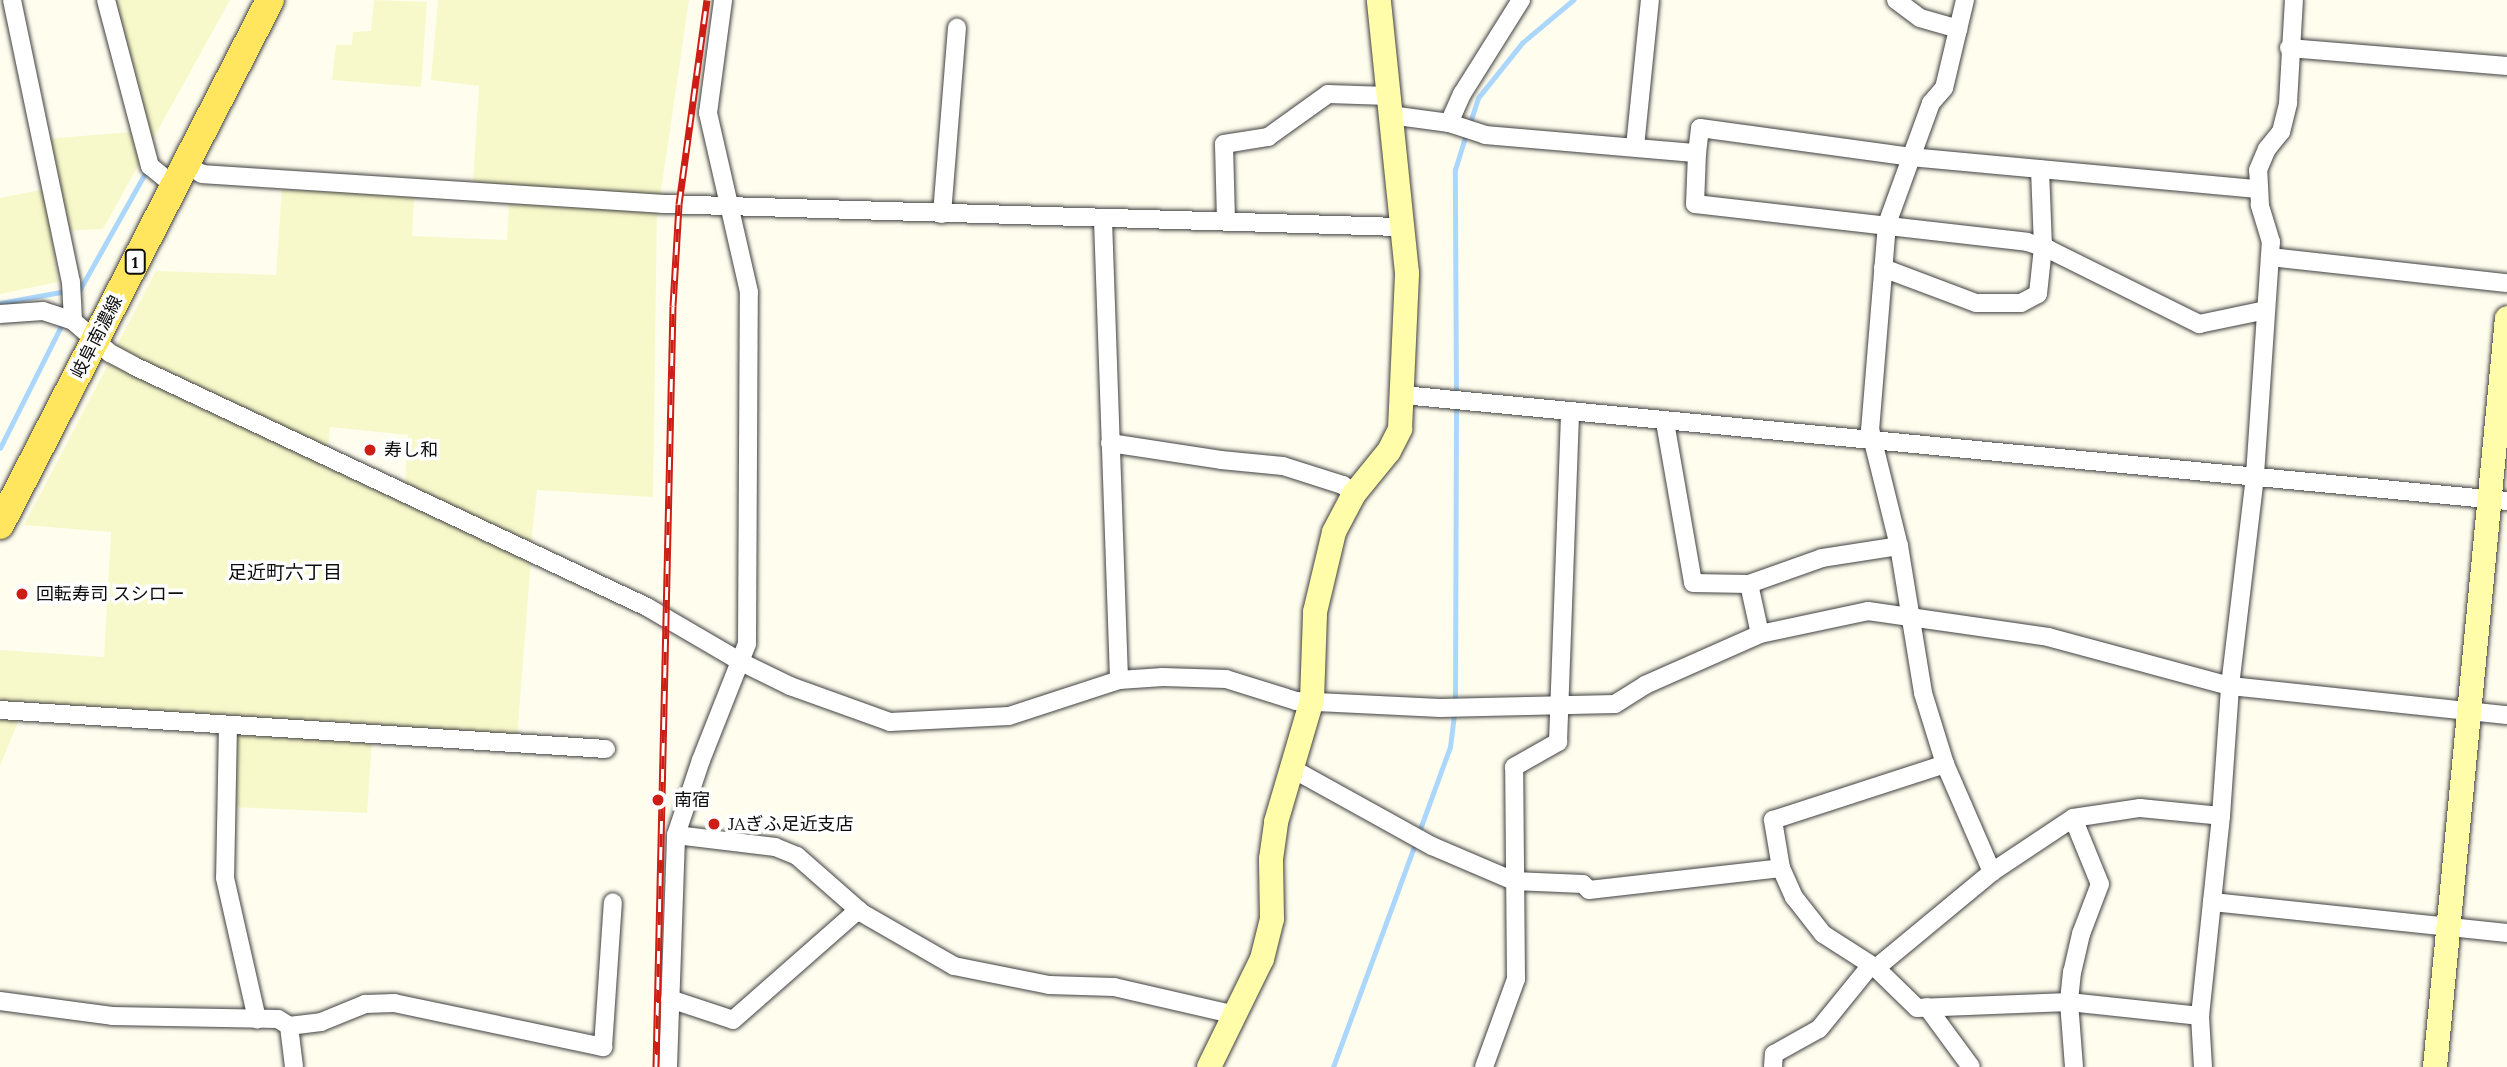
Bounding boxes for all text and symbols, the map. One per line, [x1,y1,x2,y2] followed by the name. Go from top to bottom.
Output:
[124,250,146,274] road number: 1
[67,292,127,382] street label: 岐阜南濃線
[384,439,438,461] place label: 寿し和
[362,442,378,458] marker: 寿し和
[228,562,342,584] district label: 足近町六丁目
[36,583,185,605] place label: 回転寿司 スシロー
[14,586,30,602] marker: 回転寿司 スシロー
[674,789,710,811] place label: 南宿
[648,790,668,810] marker: 南宿
[728,813,853,835] place label: JAぎふ足近支店
[706,816,722,832] marker: JAぎふ足近支店

